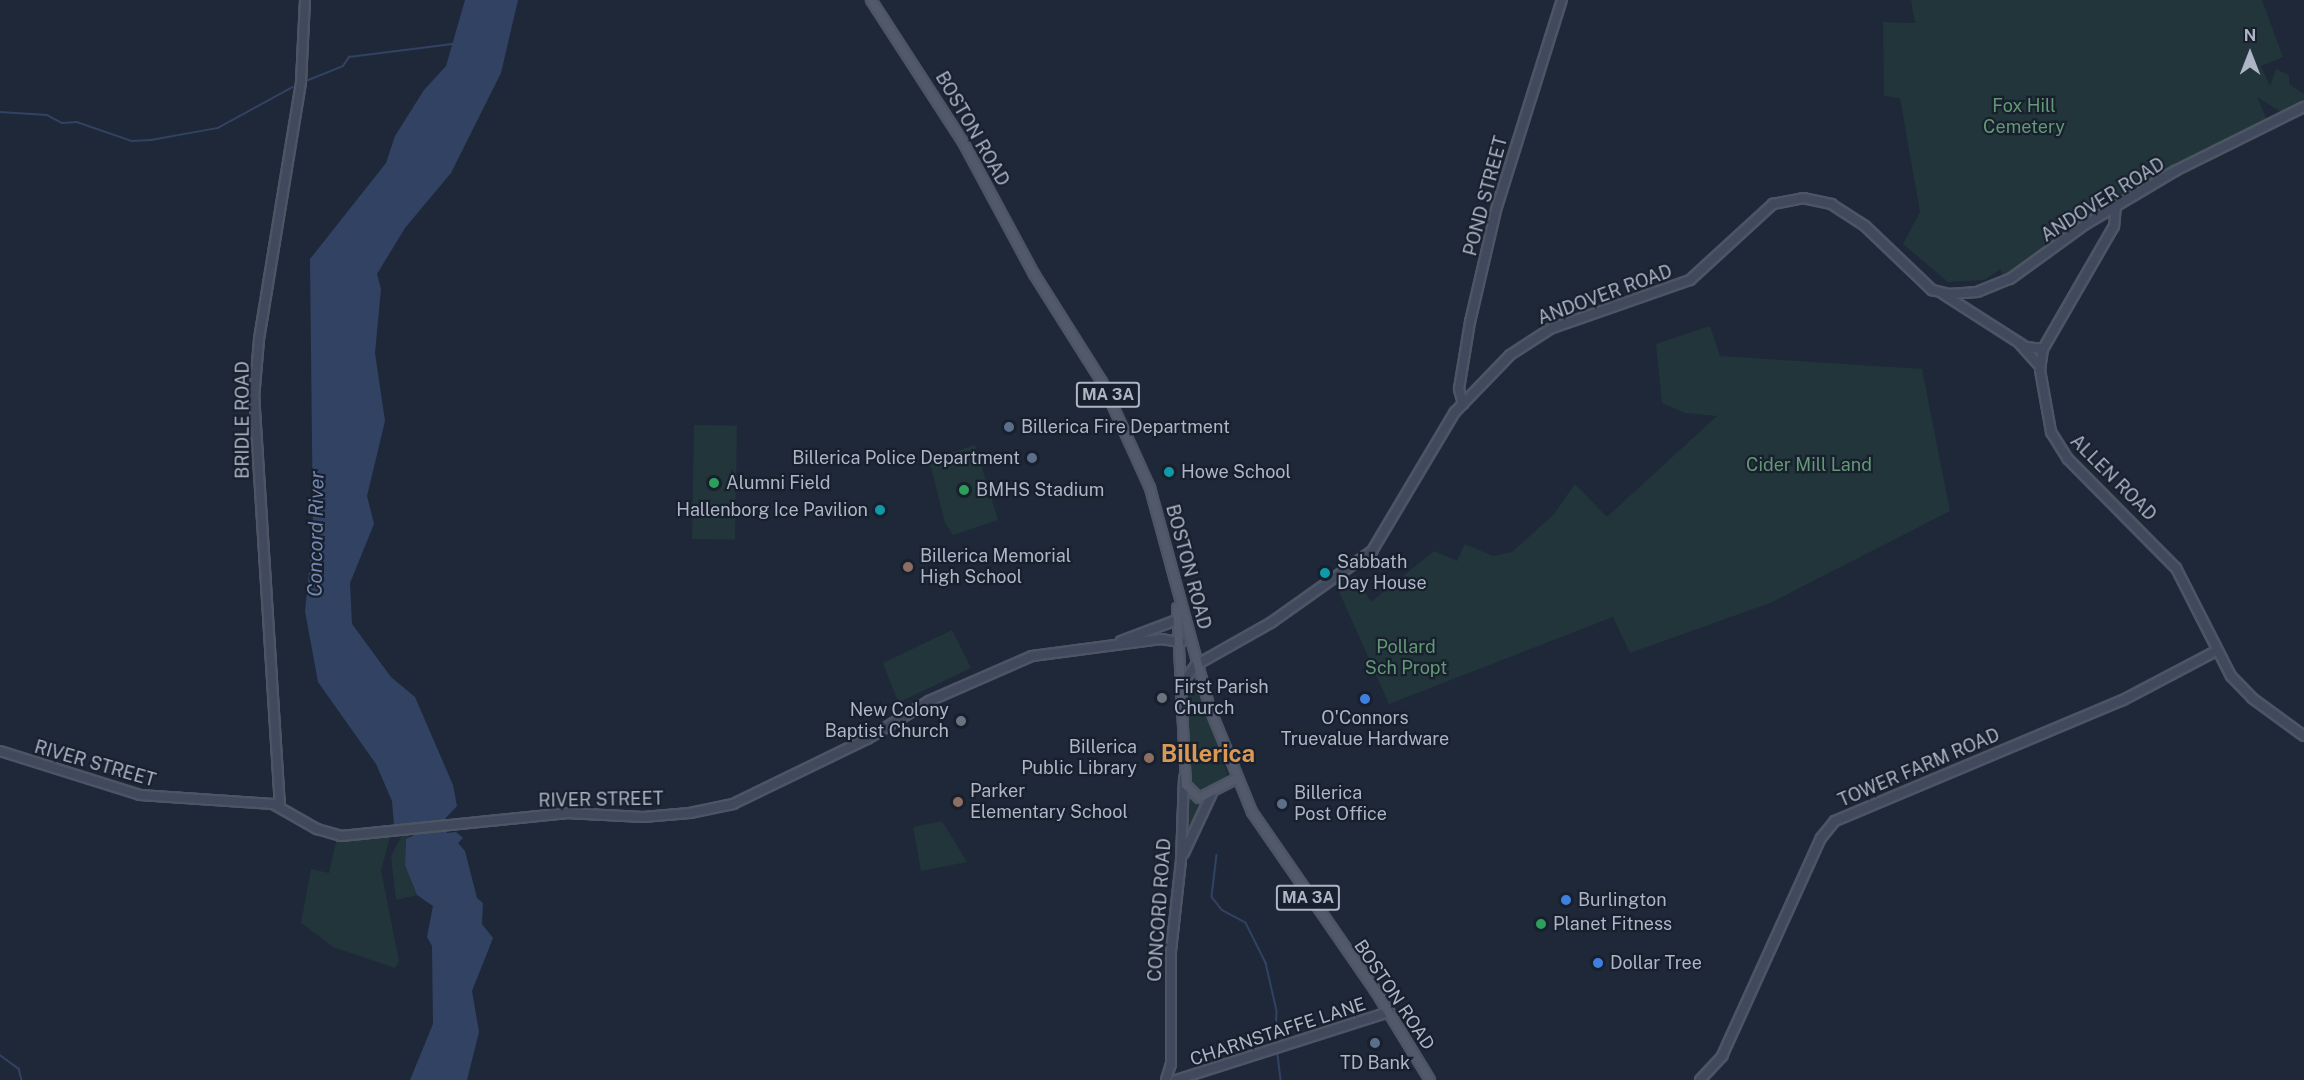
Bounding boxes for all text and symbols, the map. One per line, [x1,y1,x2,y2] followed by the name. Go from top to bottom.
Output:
[2220,24,2280,84] north arrow
[2244,26,2256,45] text: N
[931,68,1013,190] street label: BOSTON ROAD
[1983,96,2065,138] park label: Fox Hill Cemetery
[1460,134,1512,258] street label: POND STREET
[2037,153,2169,247] street label: ANDOVER ROAD
[1535,261,1675,329] street label: ANDOVER ROAD
[232,361,254,479] street label: BRIDLE ROAD
[1075,382,1141,408] road number: MA 3A
[1021,416,1230,438] place label: Billerica Fire Department
[1002,420,1016,434] marker: Billerica Fire Department
[2066,431,2160,525] street label: ALLEN ROAD
[792,447,1020,469] place label: Billerica Police Department
[1025,451,1039,465] marker: Billerica Police Department
[1746,454,1872,476] park label: Cider Mill Land
[1181,461,1291,483] place label: Howe School
[1162,465,1176,479] marker: Howe School
[303,471,329,597] water label: Concord River
[726,472,830,494] place label: Alumni Field
[707,476,721,490] marker: Alumni Field
[976,479,1104,501] place label: BMHS Stadium
[957,483,971,497] marker: BMHS Stadium
[676,499,868,521] place label: Hallenborg Ice Pavilion
[1161,502,1215,632] street label: BOSTON ROAD
[873,503,887,517] marker: Hallenborg Ice Pavilion
[920,546,1071,588] place label: Billerica Memorial High School
[1337,552,1427,594] place label: Sabbath Day House
[901,560,915,574] marker: Billerica Memorial High School
[1318,566,1332,580] marker: Sabbath Day House
[1365,637,1447,680] park label: Pollard Sch Propt
[1174,677,1269,720] place label: First Parish Church
[1155,691,1169,705] marker: First Parish Church
[1358,692,1372,706] marker: O'Connors Truevalue Hardware
[825,700,949,742] place label: New Colony Baptist Church
[1281,708,1449,750] place label: O'Connors Truevalue Hardware
[954,714,968,728] marker: New Colony Baptist Church
[1835,724,2003,812] street label: TOWER FARM ROAD
[32,736,158,792] street label: RIVER STREET
[1021,737,1137,780] place label: Billerica Public Library
[1161,740,1255,768] district label: Billerica
[1142,751,1156,765] marker: Billerica Public Library
[970,781,1128,824] place label: Parker Elementary School
[1294,783,1387,826] place label: Billerica Post Office
[538,788,664,812] street label: RIVER STREET
[951,795,965,809] marker: Parker Elementary School
[1275,797,1289,811] marker: Billerica Post Office
[1144,838,1176,982] street label: CONCORD ROAD
[1275,885,1341,911] road number: MA 3A
[1578,889,1667,911] place label: Burlington
[1559,893,1573,907] marker: Burlington
[1553,913,1672,935] place label: Planet Fitness
[1534,917,1548,931] marker: Planet Fitness
[1349,936,1439,1054] street label: BOSTON ROAD
[1610,952,1702,974] place label: Dollar Tree
[1591,956,1605,970] marker: Dollar Tree
[1187,993,1369,1071] street label: CHARNSTAFFE LANE
[1368,1036,1382,1050] marker: TD Bank
[1340,1052,1410,1074] place label: TD Bank

